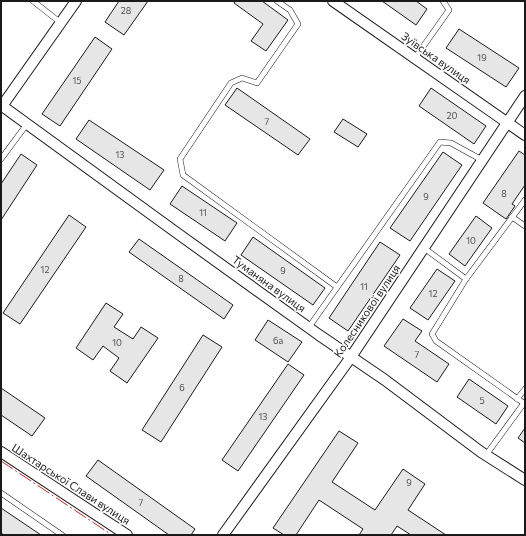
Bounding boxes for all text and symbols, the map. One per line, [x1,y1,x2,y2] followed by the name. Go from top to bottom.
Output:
[121,5,131,16] house number: 28
[399,29,473,86] street label: Зуївська вулиця
[477,52,487,63] house number: 19
[72,75,82,86] house number: 15
[447,110,458,121] house number: 20
[265,116,270,127] house number: 7
[116,149,124,160] house number: 13
[501,188,507,199] house number: 8
[423,191,429,202] house number: 9
[199,207,207,218] house number: 11
[466,235,476,246] house number: 10
[230,253,309,315] street label: Туманяна вулиця
[331,262,403,360] street label: Колесникової вулиця
[41,264,49,275] house number: 12
[280,265,286,276] house number: 9
[178,273,184,284] house number: 8
[360,281,368,292] house number: 11
[429,288,437,299] house number: 12
[273,335,283,346] house number: 6а
[112,337,122,348] house number: 10
[415,349,420,360] house number: 7
[179,382,185,393] house number: 6
[479,395,485,406] house number: 5
[259,411,267,422] house number: 13
[10,440,133,527] street label: Шахтарської Слави вулиця
[406,477,412,488] house number: 9
[139,497,144,508] house number: 7

